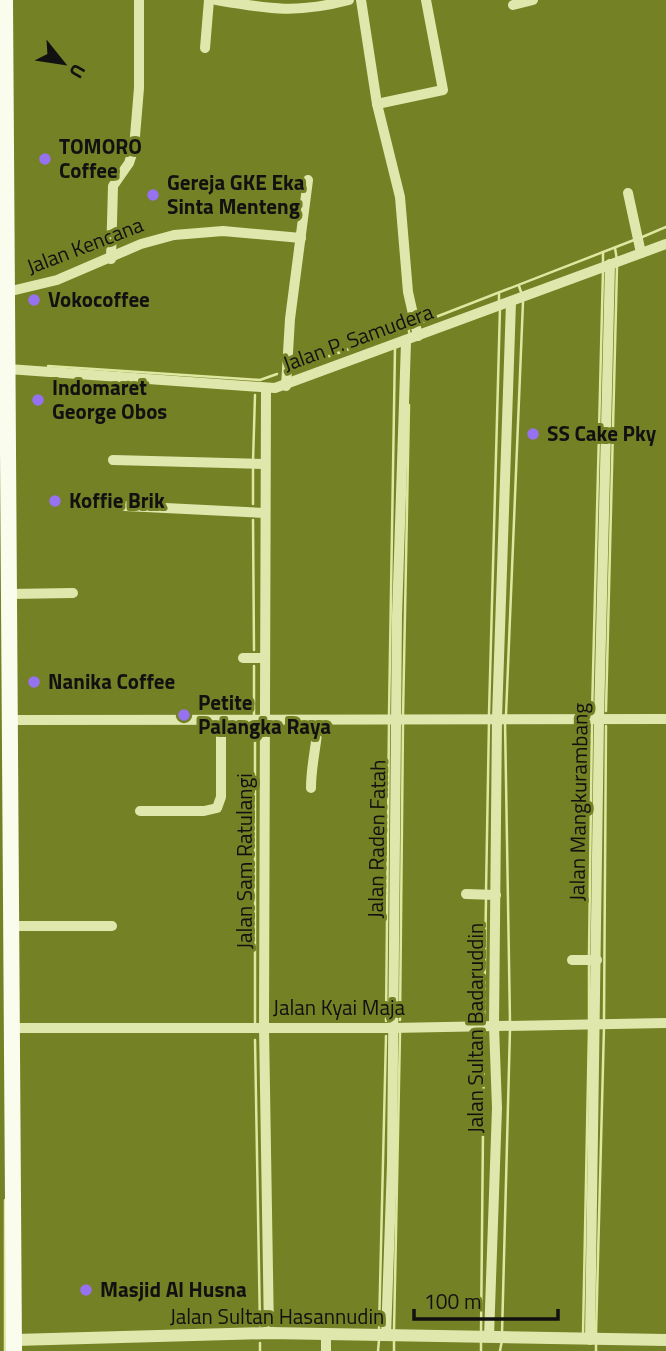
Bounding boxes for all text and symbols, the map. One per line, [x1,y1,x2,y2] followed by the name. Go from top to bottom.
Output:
[28,28,98,98] north arrow
[62,59,94,84] text: U
[59,130,142,186] place label: TOMORO Coffee
[37,151,53,167] marker: TOMORO Coffee
[167,166,305,222] place label: Gereja GKE Eka Sinta Menteng
[145,187,161,203] marker: Gereja GKE Eka Sinta Menteng
[22,208,148,282] street label: Jalan Kencana
[48,283,150,315] place label: Vokocoffee
[26,292,42,308] marker: Vokocoffee
[278,295,438,379] street label: Jalan P. Samudera
[52,371,167,427] place label: Indomaret George Obos
[30,392,46,408] marker: Indomaret George Obos
[547,417,657,449] place label: SS Cake Pky
[525,426,541,442] marker: SS Cake Pky
[69,484,165,516] place label: Koffie Brik
[47,493,63,509] marker: Koffie Brik
[48,665,175,697] place label: Nanika Coffee
[26,674,42,690] marker: Nanika Coffee
[198,686,331,742] place label: Petite Palangka Raya
[560,702,596,901] street label: Jalan Mangkurambang
[176,707,192,723] marker: Petite Palangka Raya
[359,759,393,919] street label: Jalan Raden Fatah
[228,773,260,949] street label: Jalan Sam Ratulangi
[459,923,491,1133] street label: Jalan Sultan Badaruddin
[273,991,406,1023] street label: Jalan Kyai Maja
[100,1273,247,1305] place label: Masjid Al Husna
[414,1278,558,1322] scale bar
[78,1282,94,1298] marker: Masjid Al Husna
[424,1285,481,1317] text: 100 m
[170,1300,384,1332] street label: Jalan Sultan Hasannudin

